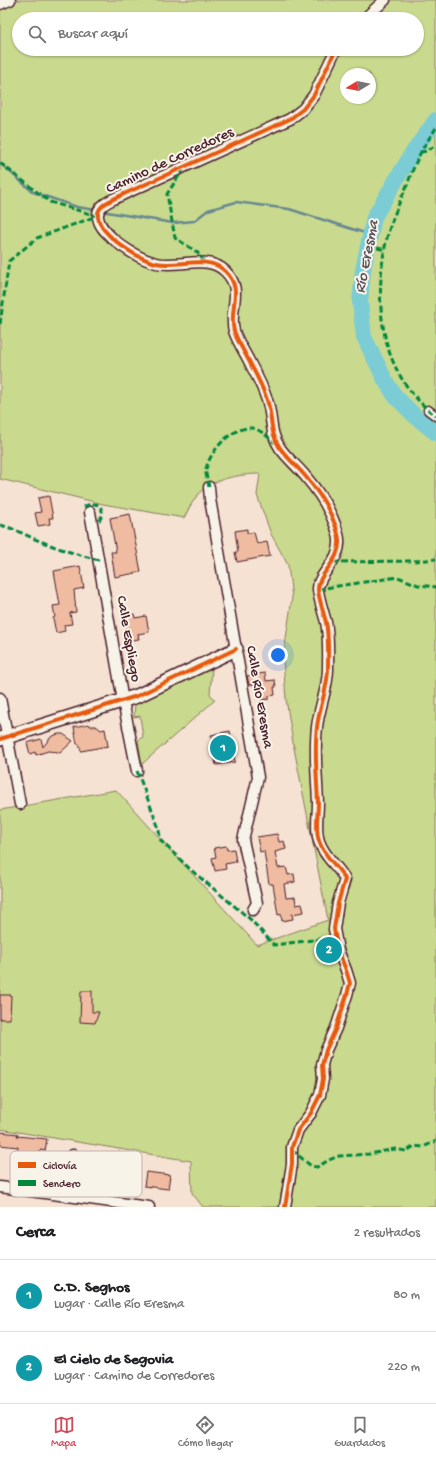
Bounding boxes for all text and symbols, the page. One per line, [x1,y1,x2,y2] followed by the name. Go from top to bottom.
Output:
[12,12,424,56] search box
[26,23,48,45] icon: search
[58,25,128,43] text: Buscar aquí
[340,68,376,104] north arrow
[104,123,237,198] street label: Camino de Corredores
[352,218,385,295] water label: Río Eresma
[112,594,144,684] street label: Calle Espliego
[241,644,277,750] street label: Calle Río Eresma
[268,645,288,665] your location
[210,733,236,763] pin: 1
[316,935,342,965] pin: 2
[10,1151,142,1197] legend
[43,1161,77,1173] text: Ciclovía
[43,1179,81,1191] text: Sendero
[16,1223,55,1243] text: Cerca
[354,1226,420,1241] text: 2 resultados
[54,1279,129,1297] text: C.D. Seghos
[26,1288,32,1303] text: 1
[393,1288,420,1303] text: 80 m
[54,1297,184,1312] text: Lugar · Calle Río Eresma
[54,1351,173,1369] text: El Cielo de Segovia
[26,1360,32,1375] text: 2
[388,1360,420,1375] text: 220 m
[54,1369,214,1384] text: Lugar · Camino de Corredores
[51,1414,76,1450] tab: Mapa
[178,1414,232,1450] tab: Cómo llegar
[334,1414,385,1450] tab: Guardados

